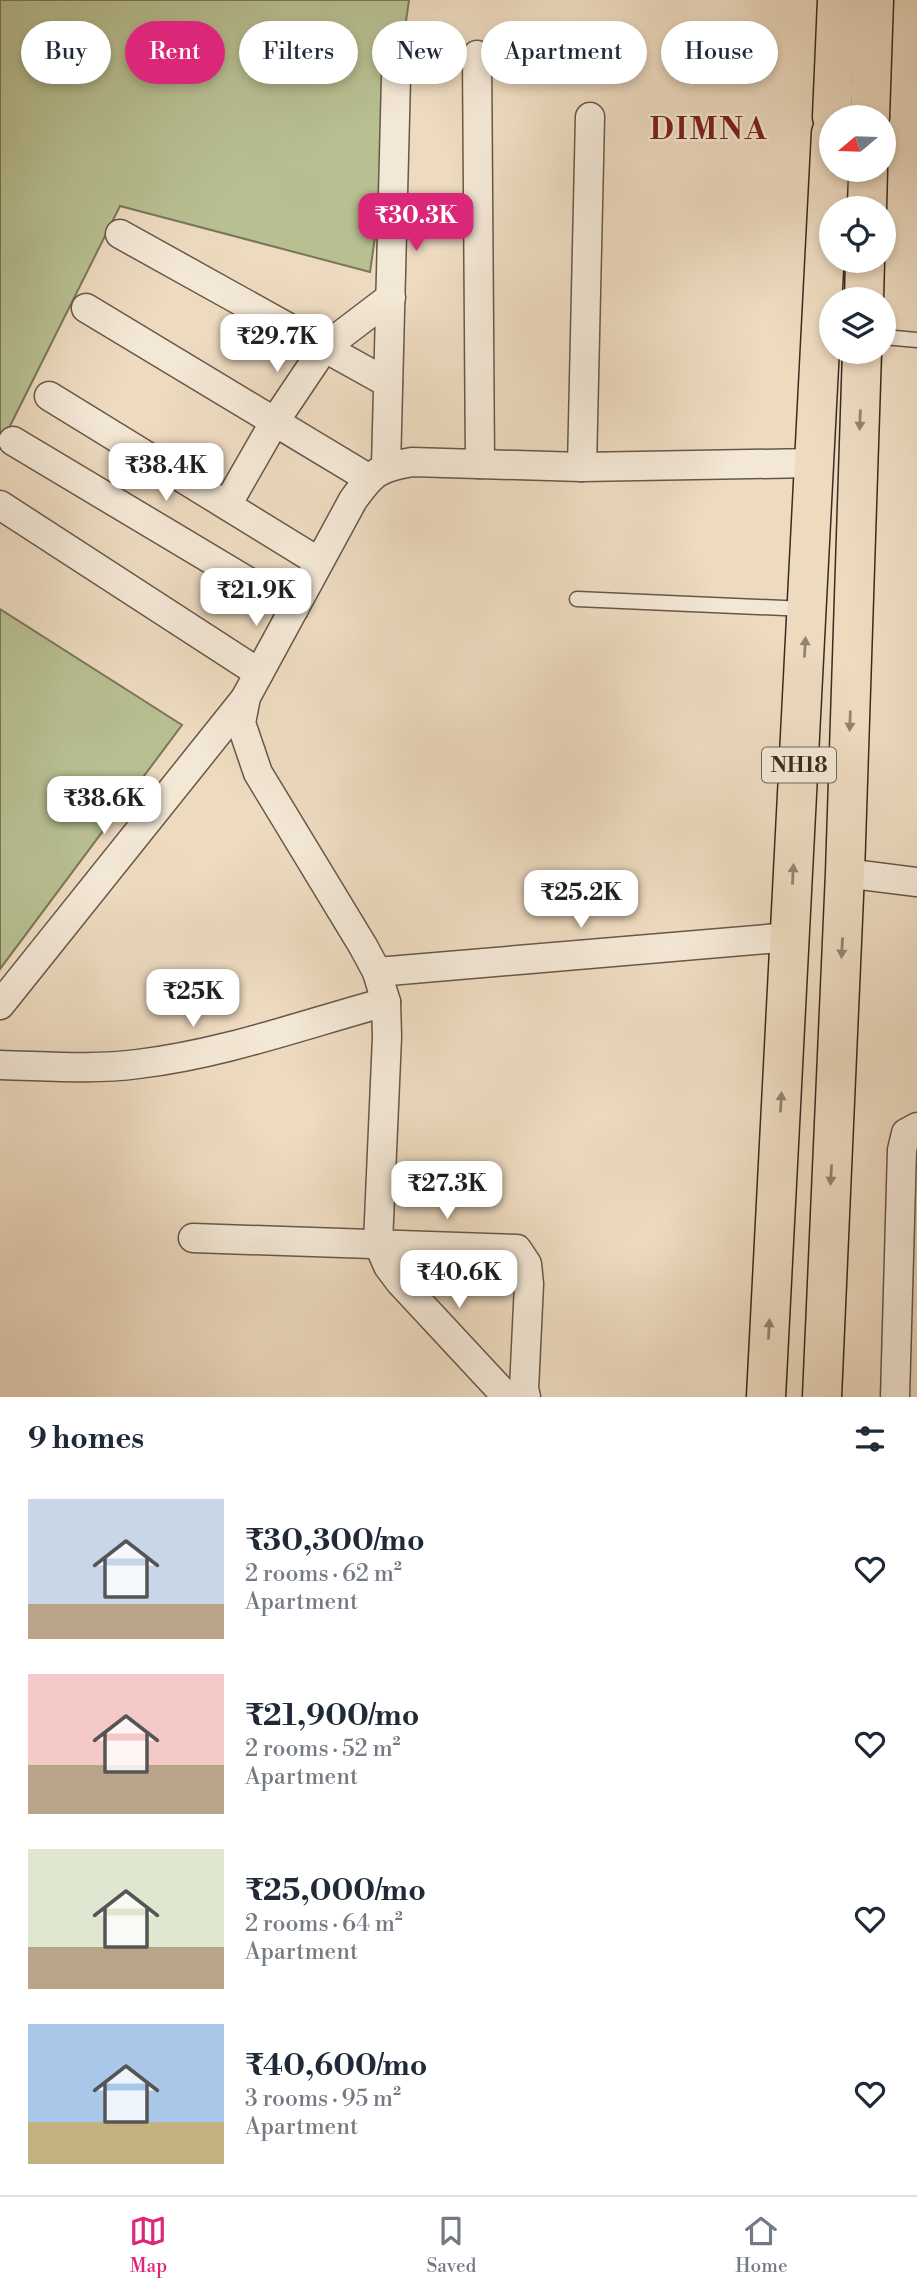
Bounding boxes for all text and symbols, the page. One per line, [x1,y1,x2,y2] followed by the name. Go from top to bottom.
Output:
[21,21,111,84] chip: Buy
[125,21,225,84] chip: Rent
[239,21,358,84] chip: Filters
[372,21,467,84] chip: New
[481,21,647,84] chip: Apartment
[661,21,778,84] chip: House
[819,105,896,182] north arrow
[819,105,896,364] map controls
[650,111,768,149] district label: DIMNA
[359,194,473,253] pin: ₹30.3K
[819,196,896,273] button: locate
[374,202,458,230] text: ₹30.3K
[819,287,896,364] button: layers
[220,314,334,374] pin: ₹29.7K
[236,323,318,351] text: ₹29.7K
[854,409,866,431] one-way arrow
[109,444,223,503] pin: ₹38.4K
[125,452,207,480] text: ₹38.4K
[199,568,313,628] pin: ₹21.9K
[216,577,296,605] text: ₹21.9K
[800,636,811,658] one-way arrow
[845,710,856,732] one-way arrow
[762,748,836,782] road number: NH18
[47,776,161,836] pin: ₹38.6K
[63,785,145,813] text: ₹38.6K
[788,863,799,885] one-way arrow
[524,870,638,930] pin: ₹25.2K
[540,879,622,907] text: ₹25.2K
[836,937,847,959] one-way arrow
[152,970,234,1029] pin: ₹25K
[162,978,224,1006] text: ₹25K
[776,1090,787,1112] one-way arrow
[390,1162,504,1221] pin: ₹27.3K
[825,1165,836,1187] one-way arrow
[407,1170,487,1198] text: ₹27.3K
[402,1250,516,1310] pin: ₹40.6K
[416,1259,502,1287] text: ₹40.6K
[764,1318,775,1340] one-way arrow
[28,1420,144,1458] text: 9 homes
[851,1420,889,1458] icon: filters
[245,1522,425,1560] text: ₹30,300/mo
[84,1527,168,1611] icon: home
[851,1550,889,1588] icon: heart
[245,1560,402,1588] text: 2 rooms · 62 m²
[245,1588,358,1616] text: Apartment
[245,1697,419,1735] text: ₹21,900/mo
[84,1702,168,1786] icon: home
[851,1725,889,1763] icon: heart
[245,1735,401,1763] text: 2 rooms · 52 m²
[245,1763,358,1791] text: Apartment
[245,1872,426,1910] text: ₹25,000/mo
[84,1877,168,1961] icon: home
[851,1900,889,1938] icon: heart
[245,1910,403,1938] text: 2 rooms · 64 m²
[245,1938,358,1966] text: Apartment
[245,2047,427,2085] text: ₹40,600/mo
[84,2052,168,2136] icon: home
[851,2075,889,2113] icon: heart
[245,2085,401,2113] text: 3 rooms · 95 m²
[245,2113,358,2141] text: Apartment
[129,2212,167,2278] tab: Map
[426,2212,476,2278] tab: Saved
[735,2212,787,2278] tab: Home

